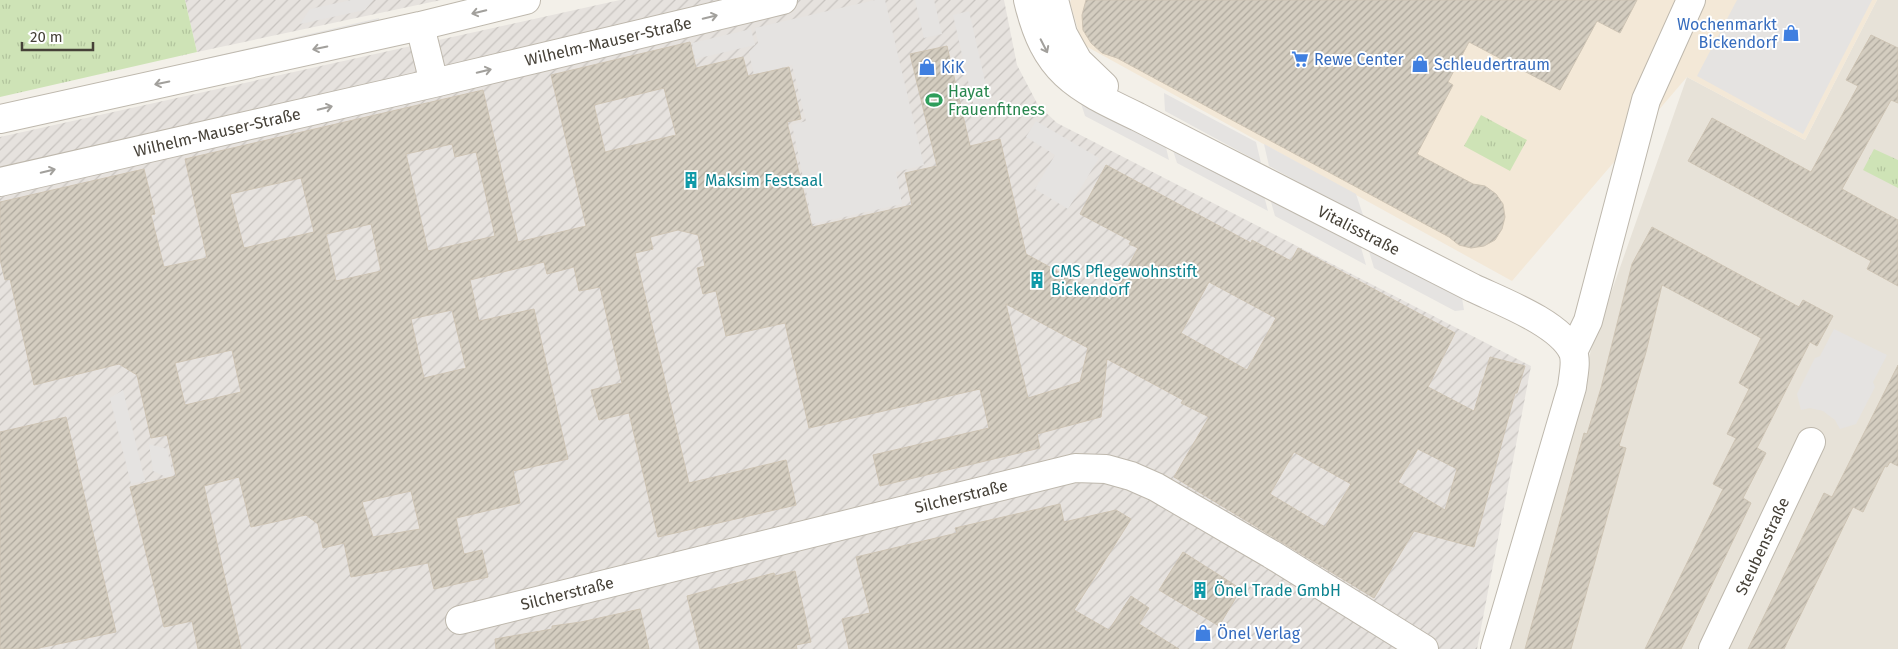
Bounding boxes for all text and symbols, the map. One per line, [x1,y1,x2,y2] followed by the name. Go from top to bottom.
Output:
[471,8,487,17] one-way arrow
[701,12,717,21] one-way arrow
[523,13,693,70] street label: Wilhelm-Mauser-Straße
[1677,15,1779,52] place label: Wochenmarkt Bickendorf
[22,20,94,52] scale bar
[1781,23,1801,43] shop icon: Wochenmarkt Bickendorf
[30,28,63,46] text: 20 m
[1040,38,1049,53] one-way arrow
[313,44,329,53] one-way arrow
[1290,49,1310,69] supermarket icon: Rewe Center
[1314,50,1405,69] place label: Rewe Center
[1410,54,1430,74] shop icon: Schleudertraum
[1434,55,1550,74] place label: Schleudertraum
[917,57,937,77] shop icon: KiK
[941,58,965,77] place label: KiK
[475,66,491,75] one-way arrow
[154,79,170,88] one-way arrow
[948,82,1045,119] place label: Hayat Frauenfitness
[924,90,944,110] sports icon: Hayat Frauenfitness
[317,103,333,112] one-way arrow
[132,104,302,161] street label: Wilhelm-Mauser-Straße
[39,166,55,175] one-way arrow
[681,170,701,190] building icon: Maksim Festsaal
[705,171,823,190] place label: Maksim Festsaal
[1314,202,1403,259] street label: Vitalisstraße
[1051,262,1198,299] place label: CMS Pflegewohnstift Bickendorf
[1027,270,1047,290] building icon: CMS Pflegewohnstift Bickendorf
[913,476,1010,517] street label: Silcherstraße
[1732,494,1793,598] street label: Steubenstraße
[519,573,616,614] street label: Silcherstraße
[1190,580,1210,600] building icon: Önel Trade GmbH
[1214,581,1341,600] place label: Önel Trade GmbH
[1193,623,1213,643] shop icon: Önel Verlag
[1217,624,1301,643] place label: Önel Verlag

